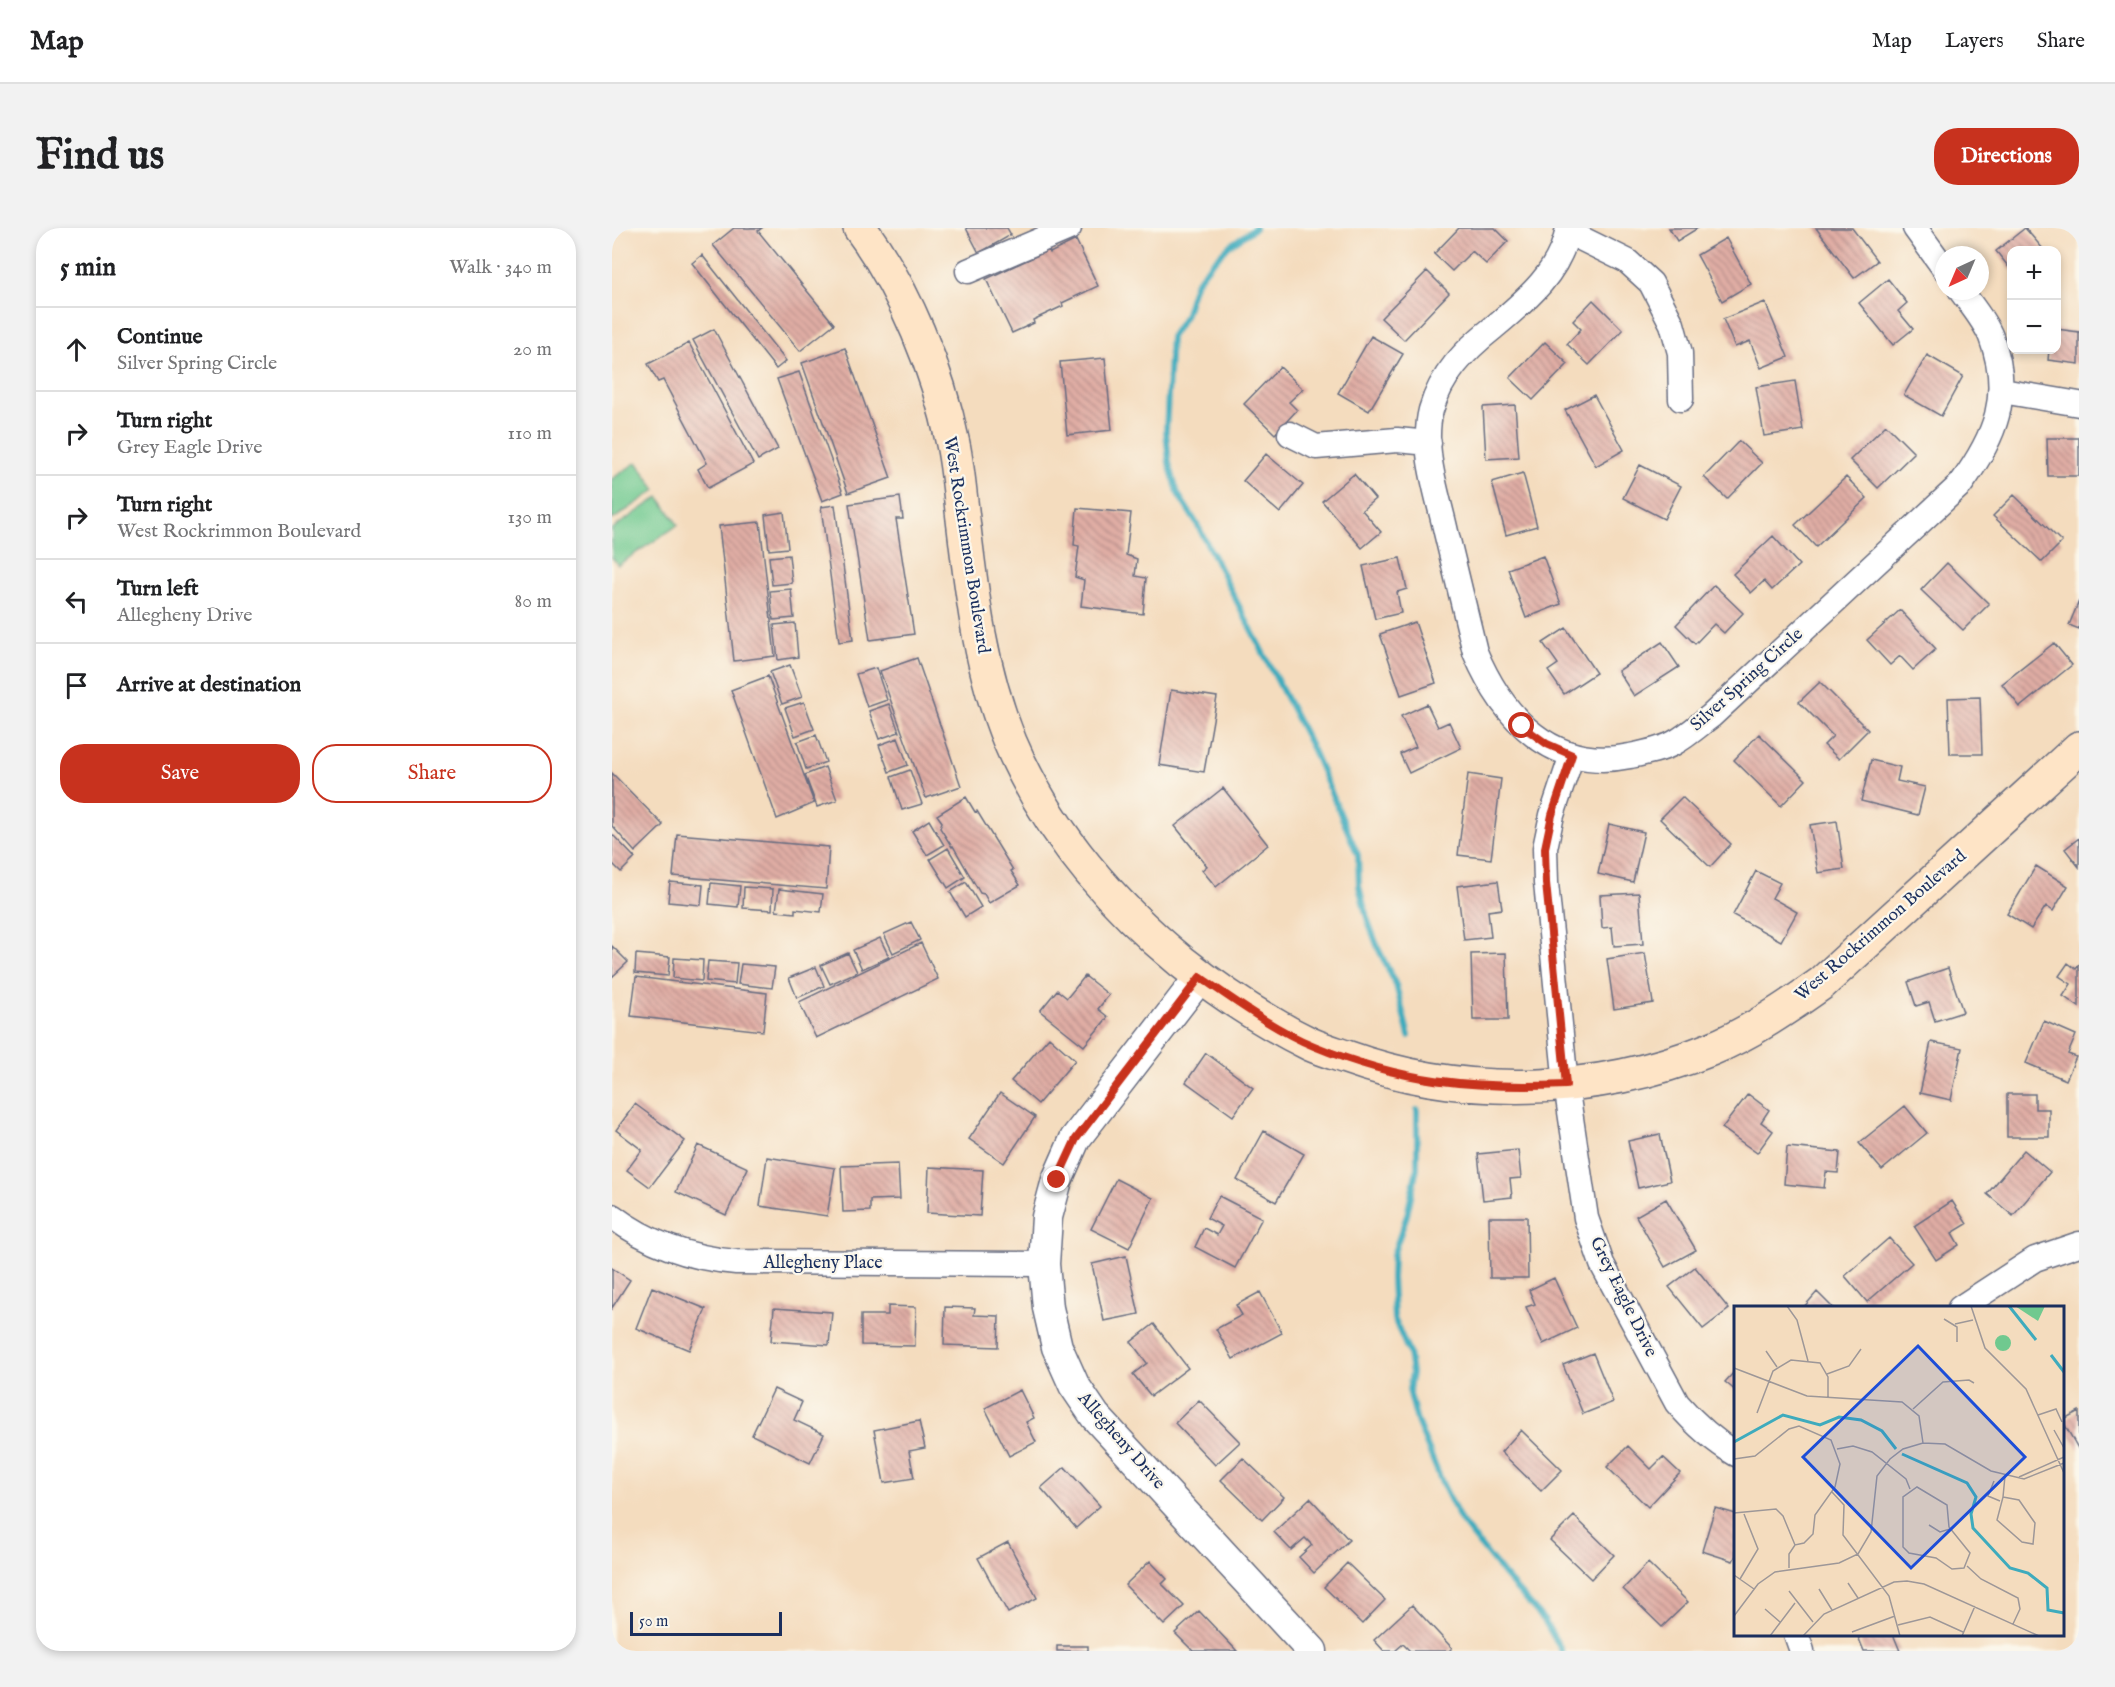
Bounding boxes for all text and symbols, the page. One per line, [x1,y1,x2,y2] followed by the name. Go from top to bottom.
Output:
[30,24,84,59] text: Map
[1872,28,1912,55] text: Map
[1945,28,2004,55] text: Layers
[2037,28,2085,55] text: Share
[1934,128,2079,185] button: Directions
[36,130,164,183] text: Find us
[1935,246,1989,300] north arrow
[2007,246,2061,354] map controls
[2007,246,2061,300] button: +
[60,251,116,284] text: 5 min
[449,255,552,280] text: Walk · 340 m
[2007,300,2061,354] button: −
[117,323,203,351] text: Continue
[60,333,93,366] icon: ahead
[513,337,552,362] text: 20 m
[117,351,277,376] text: Silver Spring Circle
[117,407,212,435] text: Turn right
[60,417,93,450] icon: right
[508,421,552,446] text: 110 m
[117,435,263,460] text: Grey Eagle Drive
[937,435,995,656] street label: West Rockrimmon Boulevard
[117,491,212,519] text: Turn right
[60,501,93,534] icon: right
[507,505,552,530] text: 130 m
[117,519,361,544] text: West Rockrimmon Boulevard
[117,575,199,603] text: Turn left
[60,585,93,618] icon: left
[515,589,552,614] text: 80 m
[117,603,252,628] text: Allegheny Drive
[1686,623,1808,737] street label: Silver Spring Circle
[60,669,93,702] icon: arrive
[117,671,301,699] text: Arrive at destination
[1508,712,1534,738] route start
[60,744,300,803] button: Save
[312,744,552,803] button: Share
[1790,845,1972,1007] street label: West Rockrimmon Boulevard
[1043,1166,1069,1192] route end
[1584,1233,1662,1361] street label: Grey Eagle Drive
[762,1252,883,1275] street label: Allegheny Place
[1734,1306,2064,1636] inset map
[1072,1387,1170,1495] street label: Allegheny Drive
[630,1609,782,1636] scale bar
[639,1612,668,1632] text: 50 m

